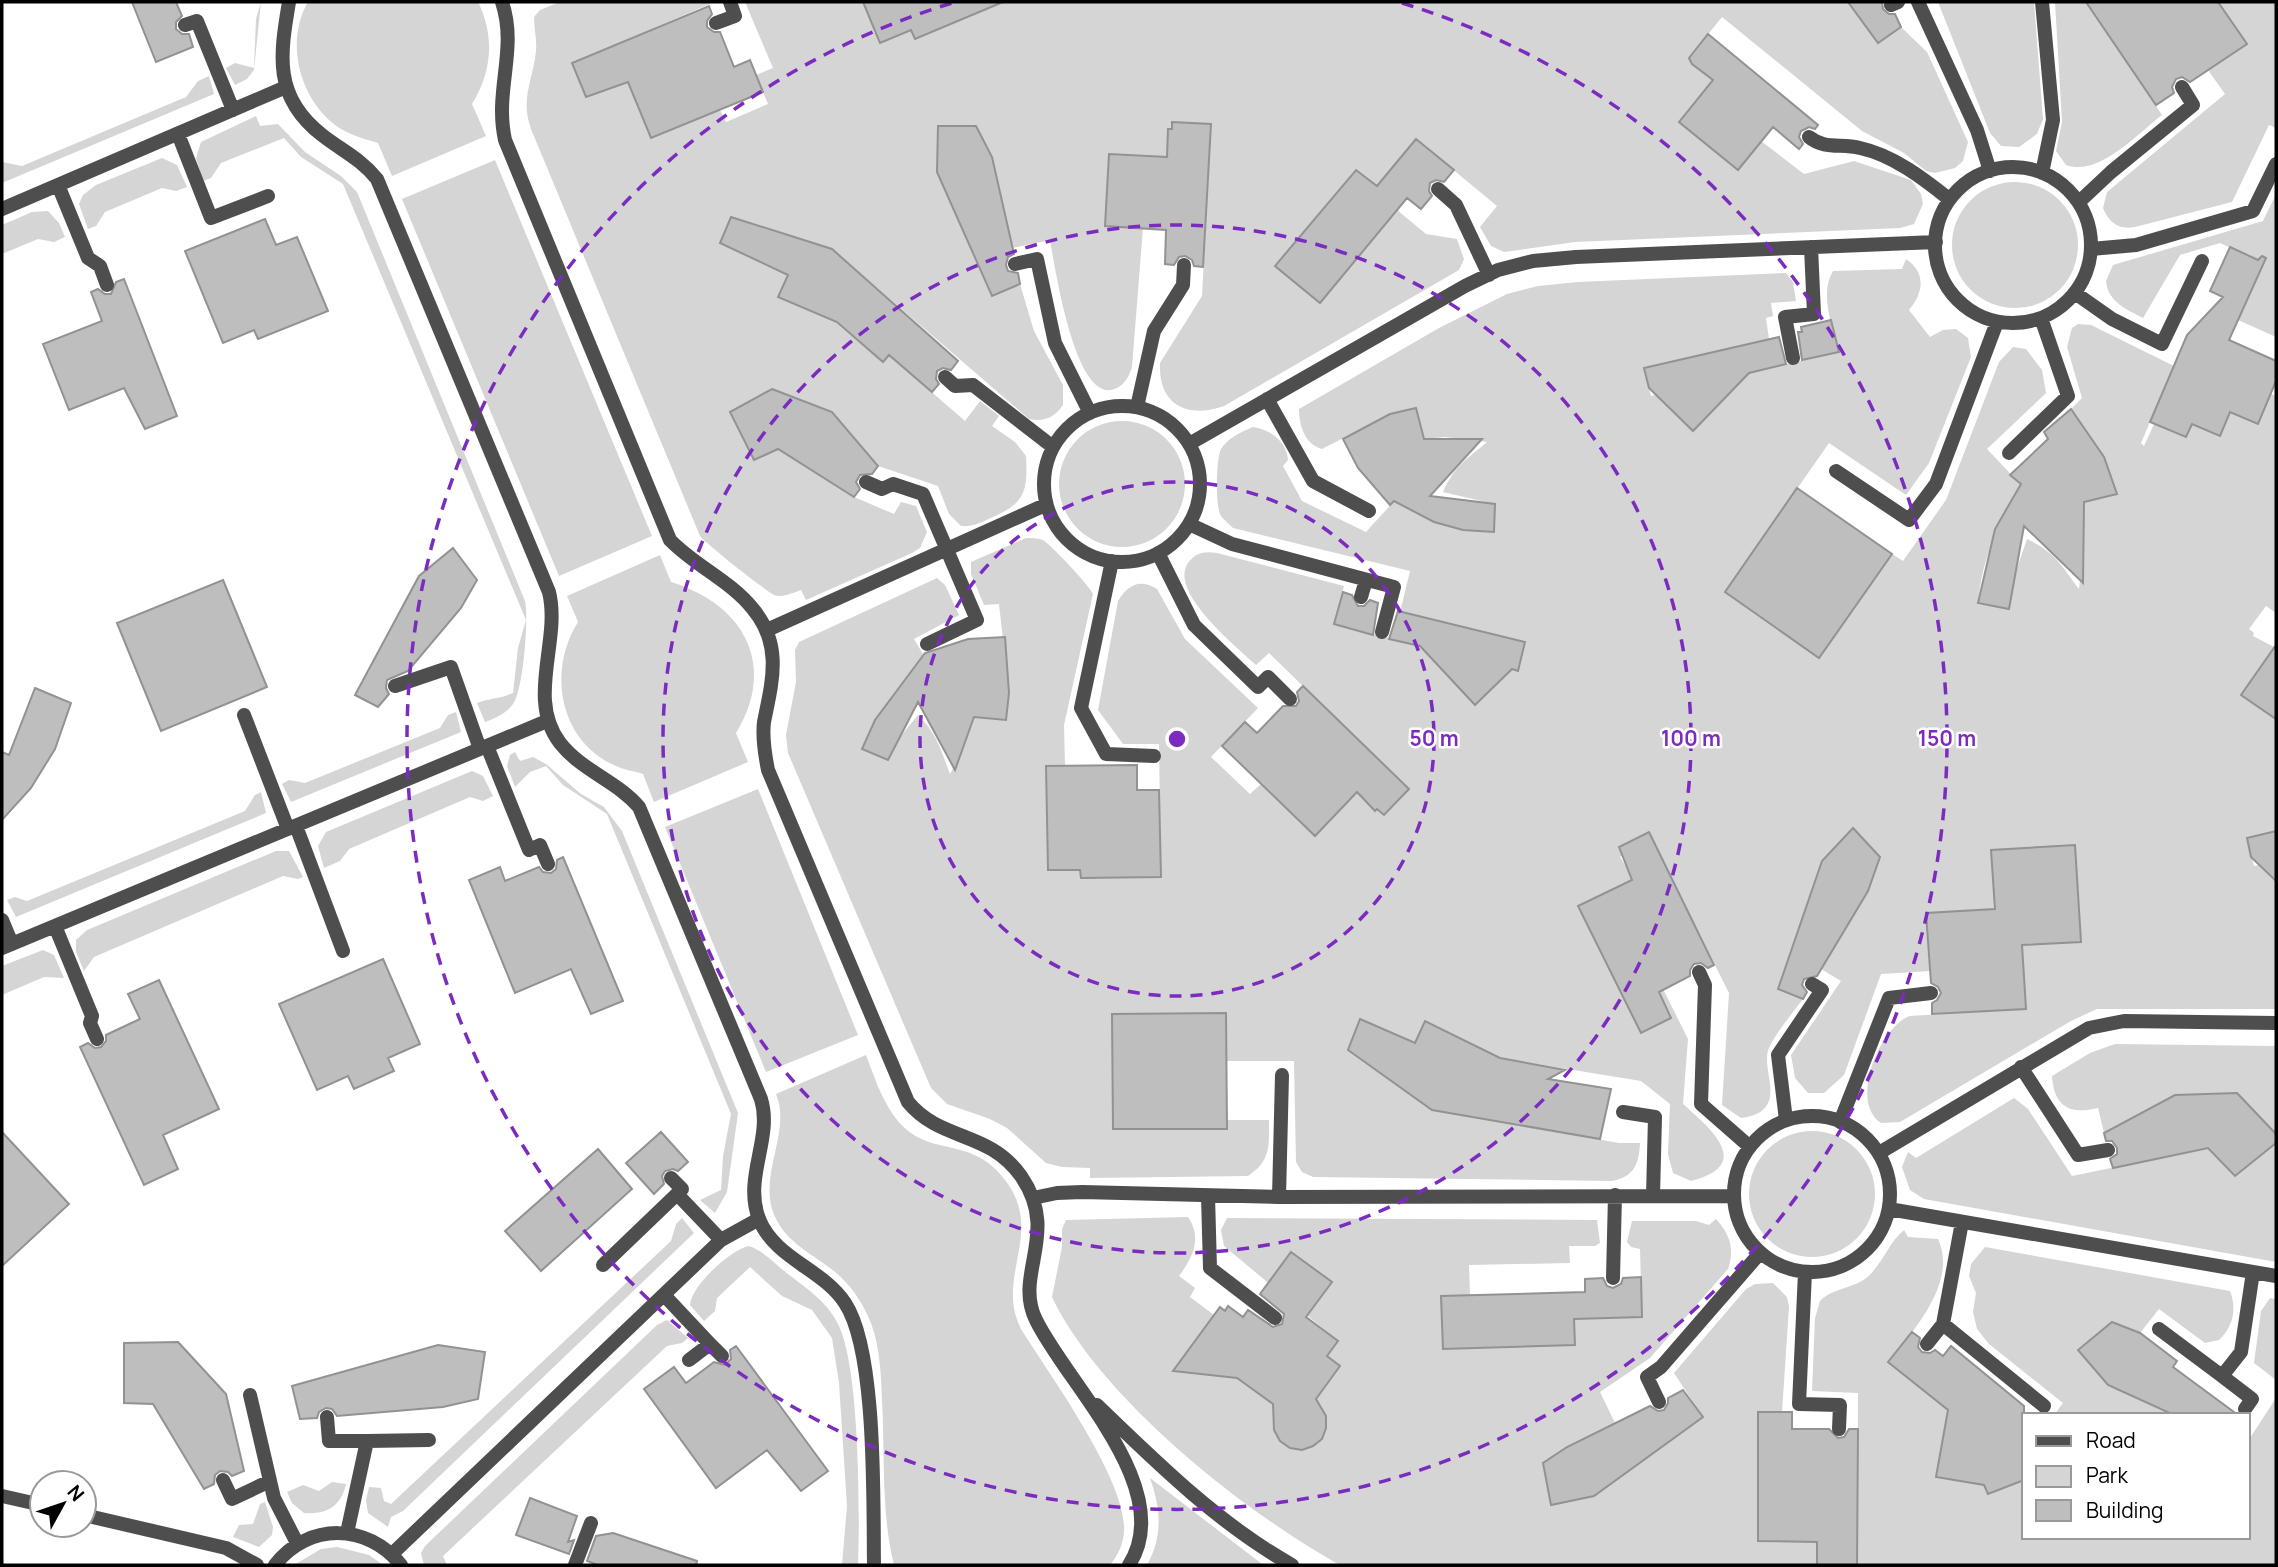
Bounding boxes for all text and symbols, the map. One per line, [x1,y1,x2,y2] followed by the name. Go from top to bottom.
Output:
[1409,724,1459,752] text: 50 m
[1661,724,1721,752] text: 100 m
[1918,724,1976,752] text: 150 m
[1165,727,1189,751] centre of rings
[2022,1413,2250,1539] legend
[2086,1426,2136,1454] text: Road
[2086,1461,2128,1489] text: Park
[28,1469,98,1539] north arrow
[62,1479,90,1507] text: N
[2086,1496,2163,1524] text: Building

